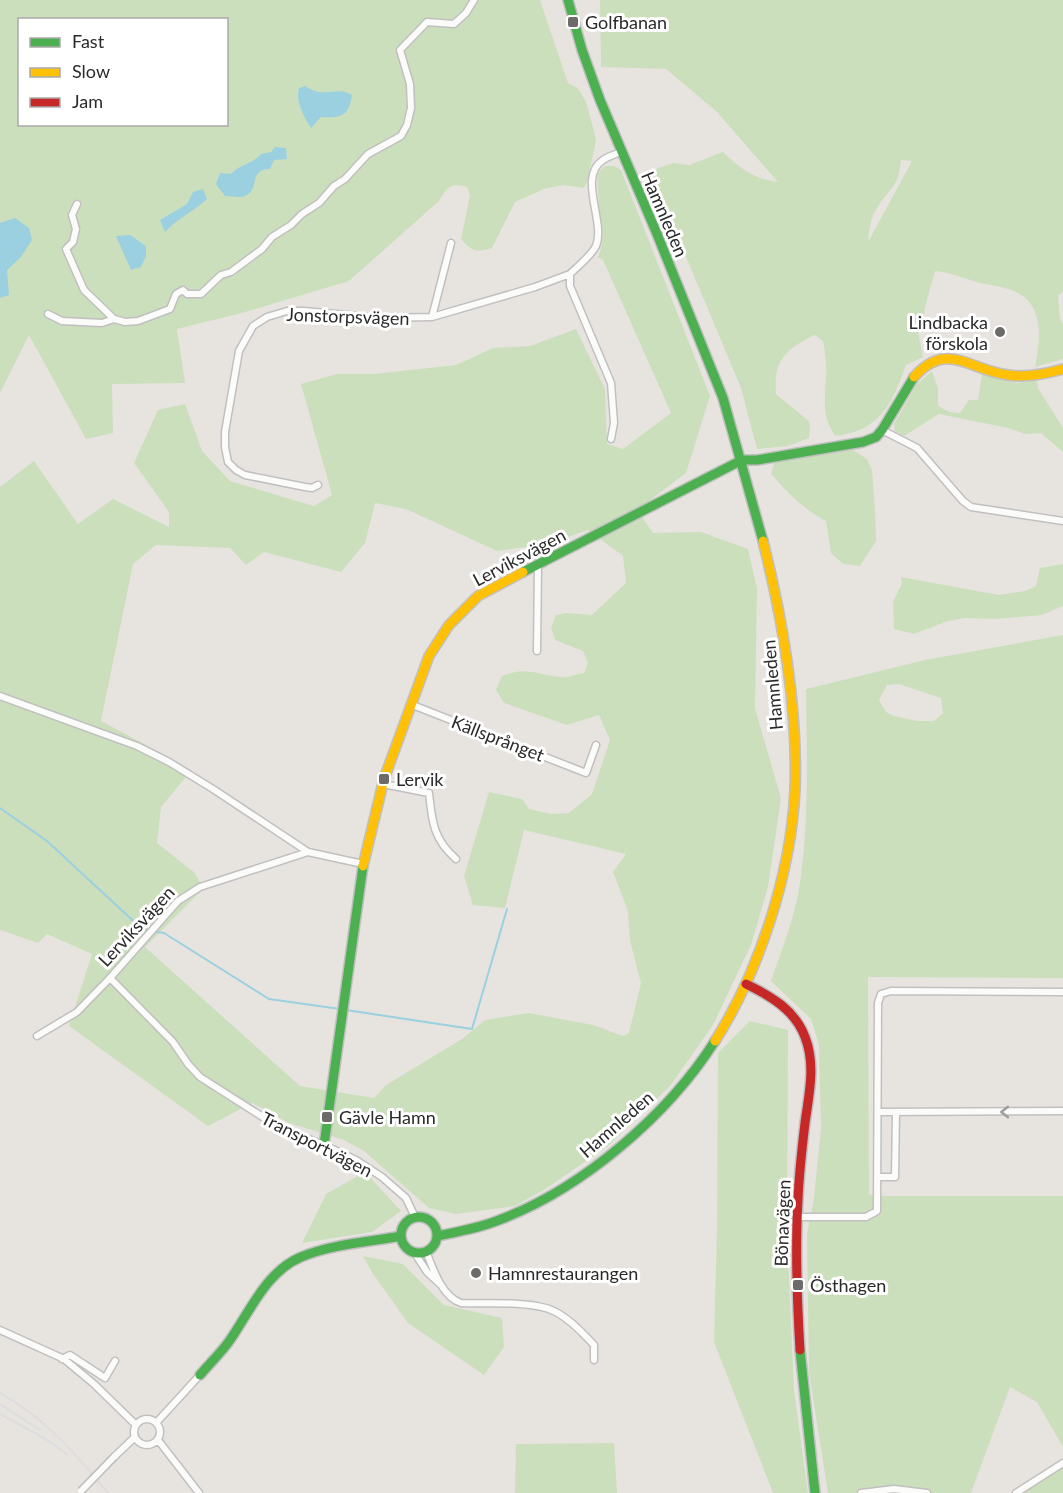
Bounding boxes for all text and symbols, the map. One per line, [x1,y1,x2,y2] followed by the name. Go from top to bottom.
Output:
[585,11,667,33] place label: Golfbanan
[566,15,580,29] marker: Golfbanan
[18,18,228,126] legend
[72,30,105,52] text: Fast
[72,60,110,82] text: Slow
[72,90,103,112] text: Jam
[637,168,693,260] street label: Hamnleden
[286,303,410,329] street label: Jonstorpsvägen
[909,311,988,354] place label: Lindbacka förskola
[993,325,1007,339] marker: Lindbacka förskola
[469,523,569,591] street label: Lerviksvägen
[757,639,787,731] street label: Hamnleden
[448,710,548,766] street label: Källsprånget
[396,768,444,790] place label: Lervik
[377,772,391,786] marker: Lervik
[93,881,179,971] street label: Lerviksvägen
[575,1086,657,1162] street label: Hamnleden
[1000,1105,1009,1118] one-way arrow
[339,1106,436,1128] place label: Gävle Hamn
[258,1107,376,1181] street label: Transportvägen
[320,1110,334,1124] marker: Gävle Hamn
[769,1179,795,1267] street label: Bönavägen
[488,1262,638,1284] place label: Hamnrestaurangen
[469,1266,483,1280] marker: Hamnrestaurangen
[810,1274,886,1296] place label: Östhagen
[791,1278,805,1292] marker: Östhagen

